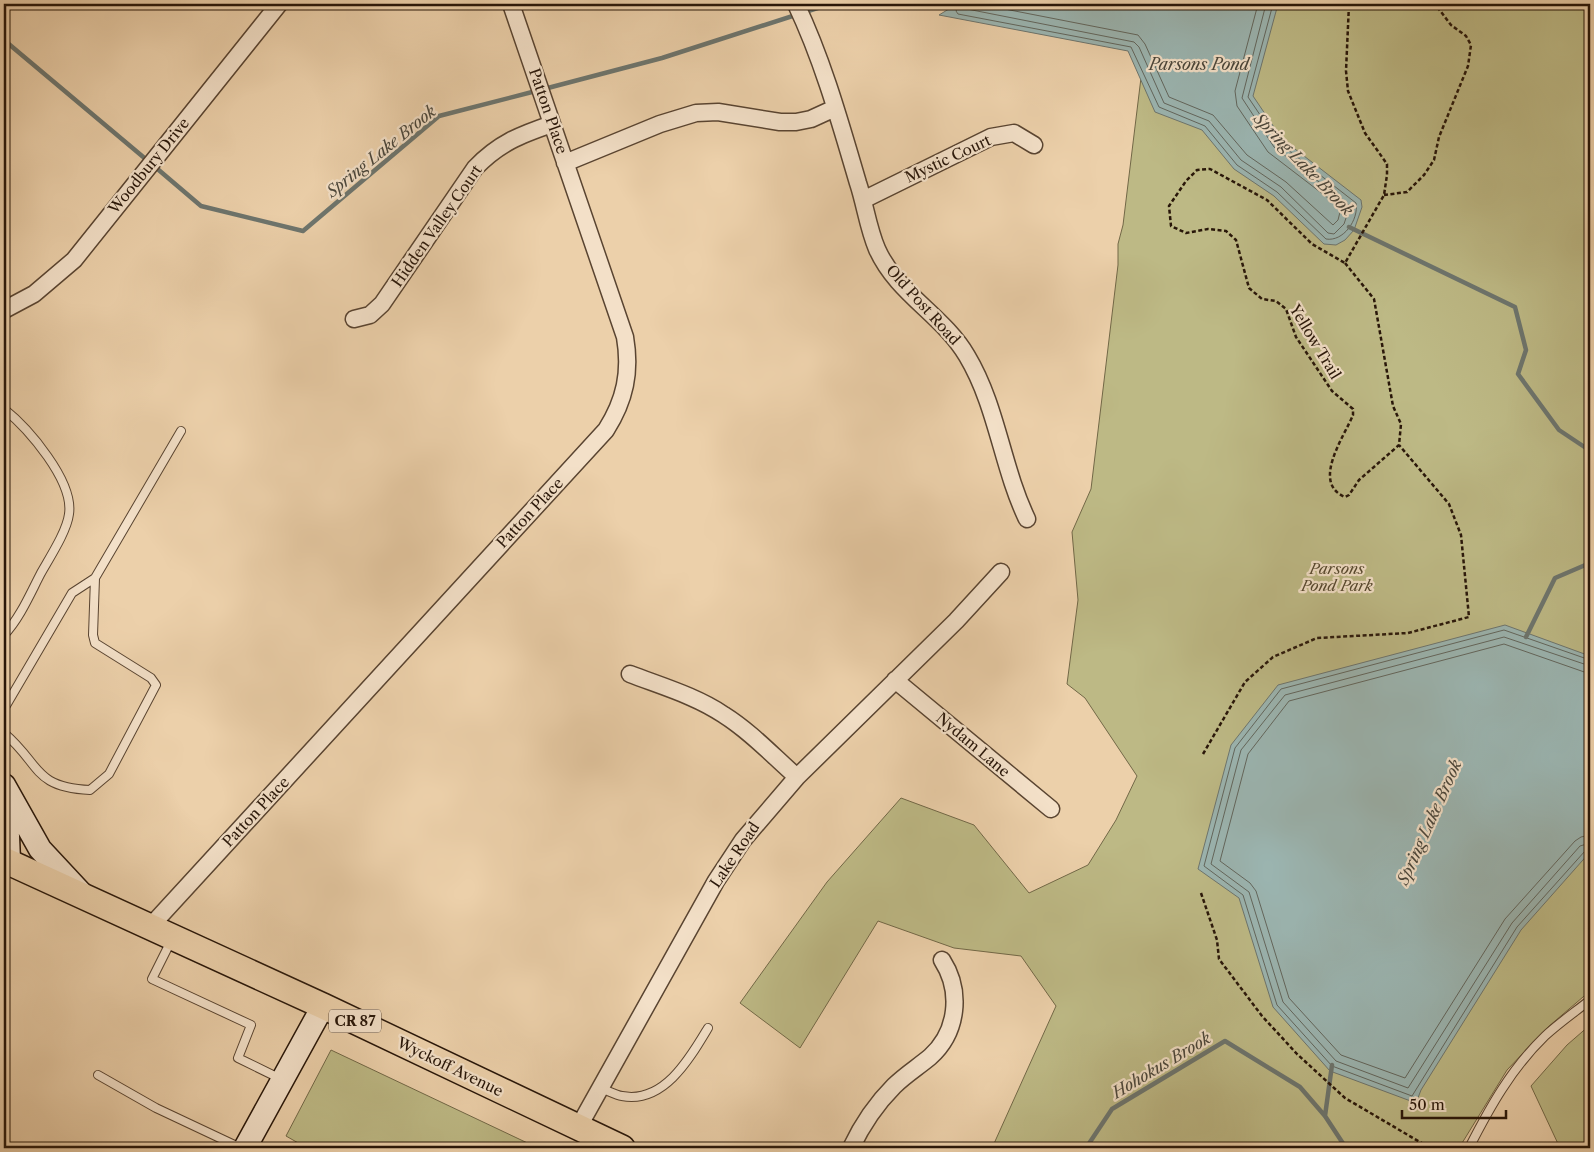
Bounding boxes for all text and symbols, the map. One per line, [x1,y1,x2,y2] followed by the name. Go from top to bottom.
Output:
[1147,54,1251,74] water label: Parsons Pond
[525,66,572,156] street label: Patton Place
[322,100,440,202] water label: Spring Lake Brook
[1249,108,1359,220] water label: Spring Lake Brook
[103,114,193,218] street label: Woodbury Drive
[902,130,994,187] street label: Mystic Court
[387,160,486,290] street label: Hidden Valley Court
[882,261,964,349] street label: Old Post Road
[1285,300,1345,383] street label: Yellow Trail
[492,474,567,552] street label: Patton Place
[1300,559,1373,595] park label: Parsons Pond Park
[933,708,1014,781] street label: Nydam Lane
[1392,756,1466,889] water label: Spring Lake Brook
[218,773,293,851] street label: Patton Place
[706,818,764,891] street label: Lake Road
[329,1009,381,1032] road number: CR 87
[1106,1027,1215,1103] water label: Hohokus Brook
[393,1032,506,1100] street label: Wyckoff Avenue
[1402,1087,1505,1119] scale bar
[1409,1095,1445,1114] text: 50 m

